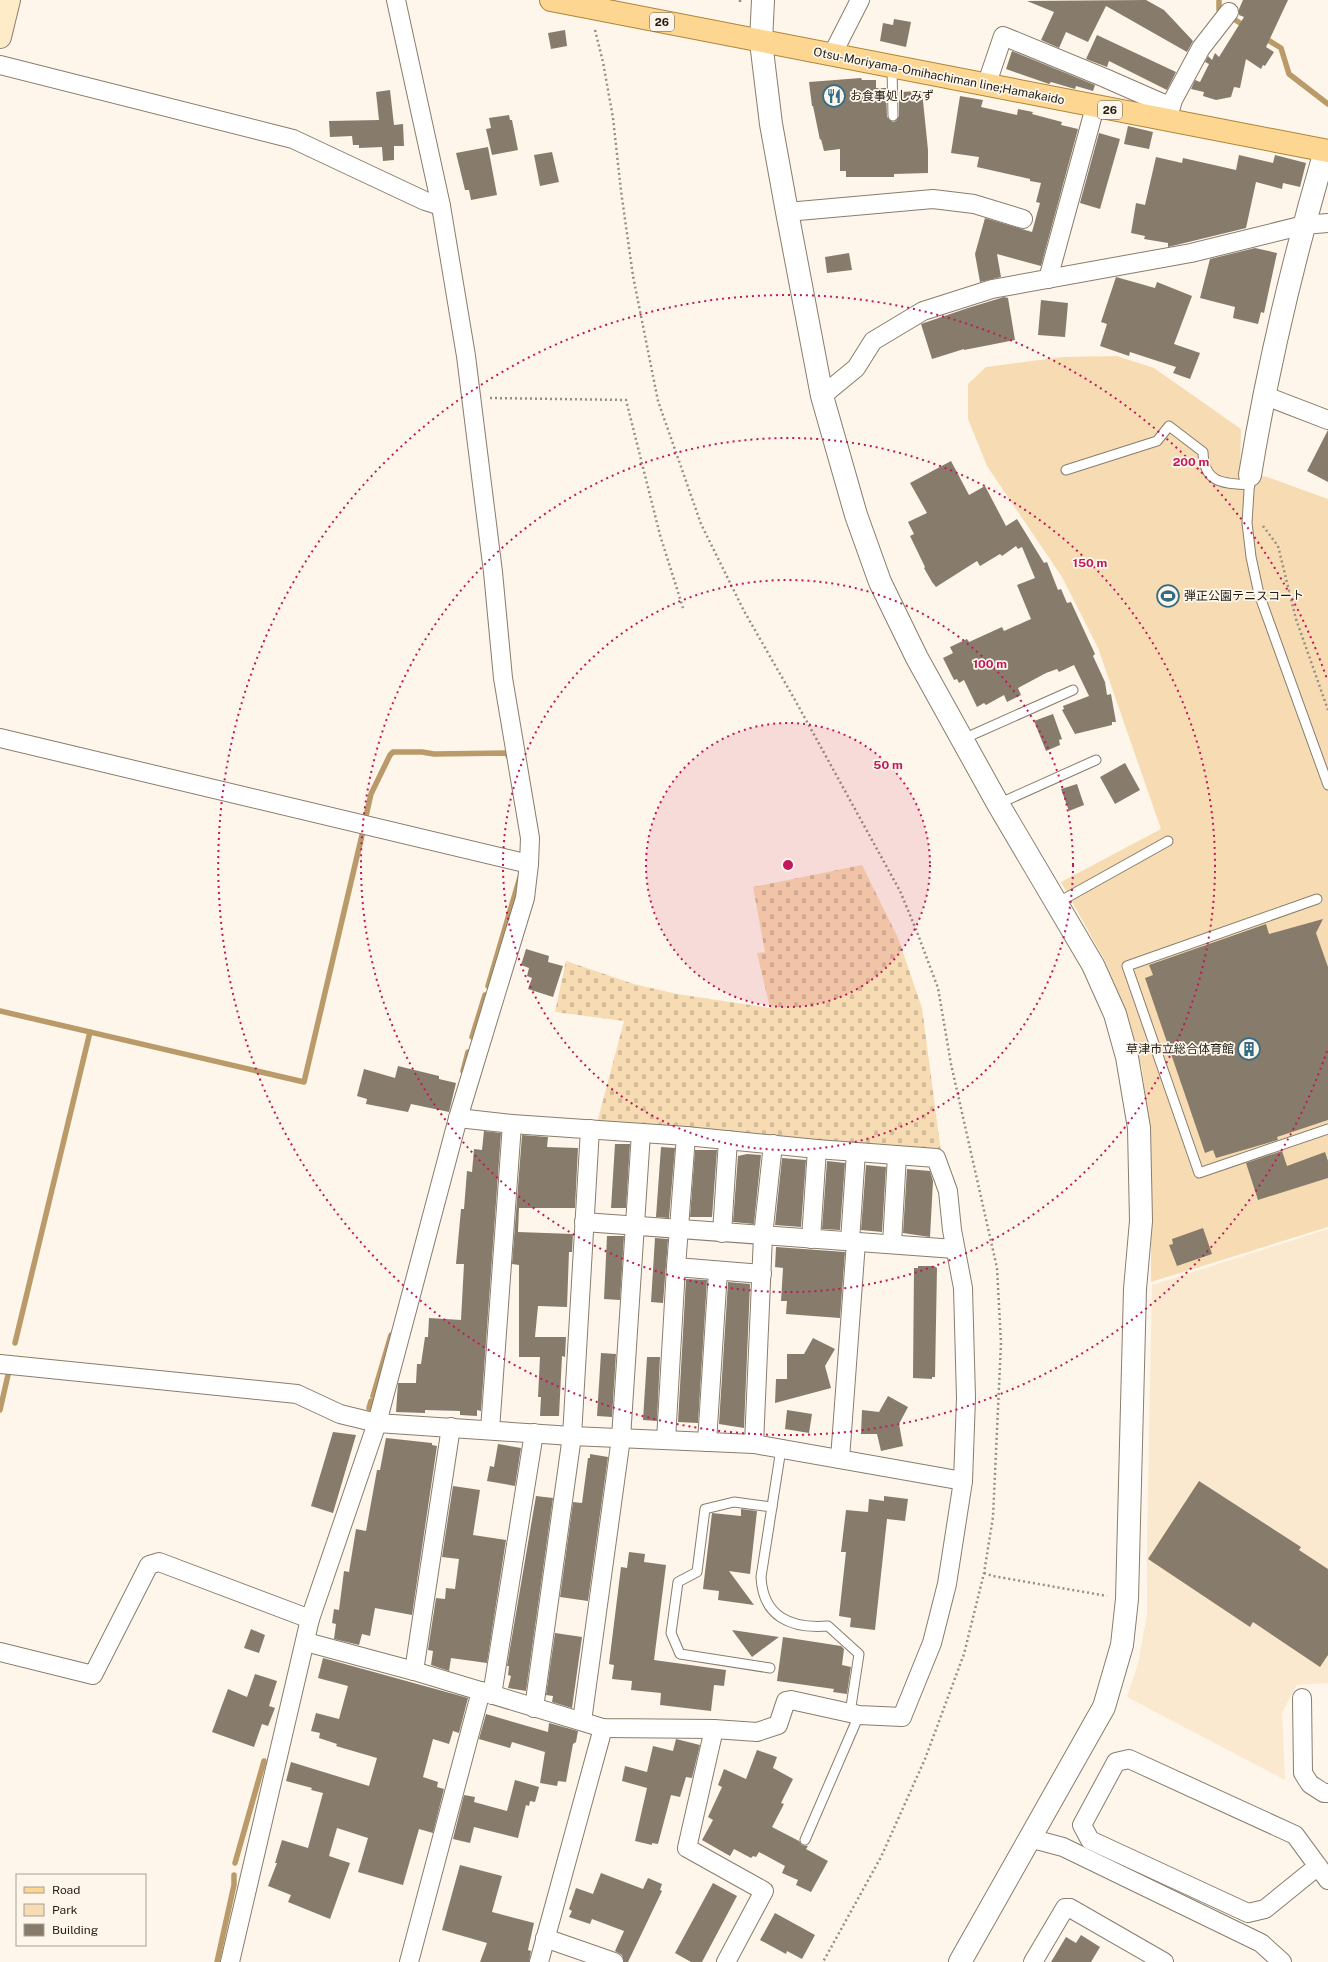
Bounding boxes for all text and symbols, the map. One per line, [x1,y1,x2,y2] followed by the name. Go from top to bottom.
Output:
[650,13,674,31] road number: 26
[812,45,1066,107] street label: Otsu-Moriyama-Omihachiman line;Hamakaido
[821,83,847,109] restaurant icon: お食事処しみず
[850,89,934,103] place label: お食事処しみず
[1098,101,1122,119] road number: 26
[1173,455,1209,469] text: 200 m
[1073,556,1107,570] text: 150 m
[1155,583,1181,609] sports icon: 弾正公園テニスコート
[1184,589,1304,603] place label: 弾正公園テニスコート
[973,657,1007,671] text: 100 m
[873,758,903,772] text: 50 m
[781,858,795,872] centre of rings
[1236,1036,1262,1062] building icon: 草津市立総合体育館
[1126,1042,1234,1056] place label: 草津市立総合体育館
[16,1874,146,1946] legend
[52,1883,80,1897] text: Road
[52,1903,78,1917] text: Park
[52,1923,98,1937] text: Building

